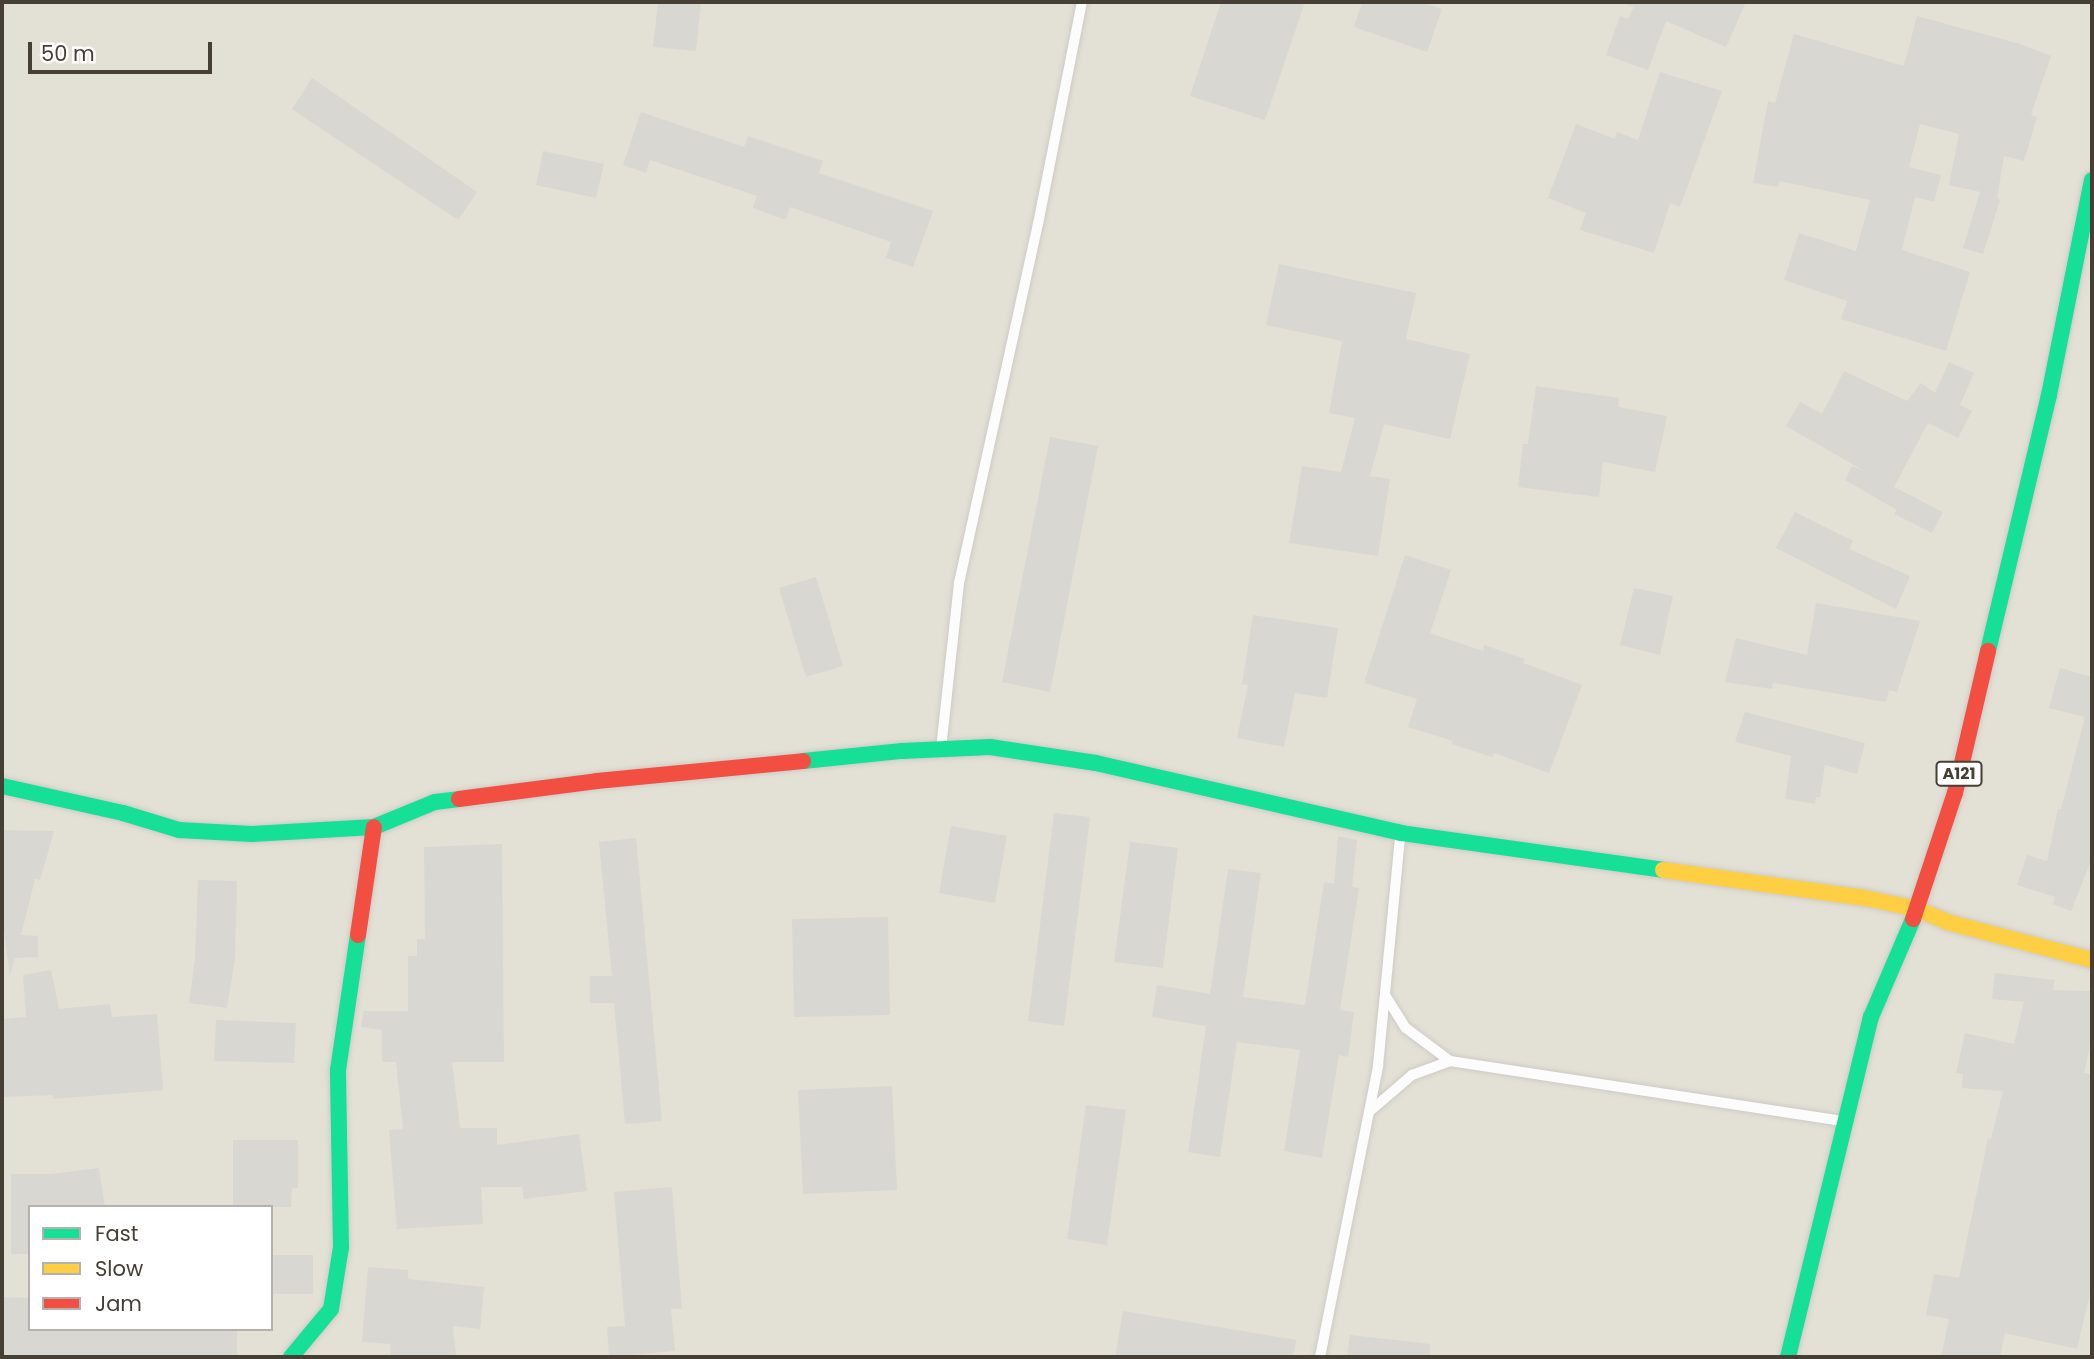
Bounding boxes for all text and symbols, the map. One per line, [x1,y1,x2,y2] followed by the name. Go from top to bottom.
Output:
[32,28,215,72] scale bar
[41,39,95,68] text: 50 m
[1934,762,1983,786] road number: A121
[28,1205,273,1331] legend
[95,1219,138,1248] text: Fast
[95,1254,143,1283] text: Slow
[95,1289,142,1318] text: Jam

